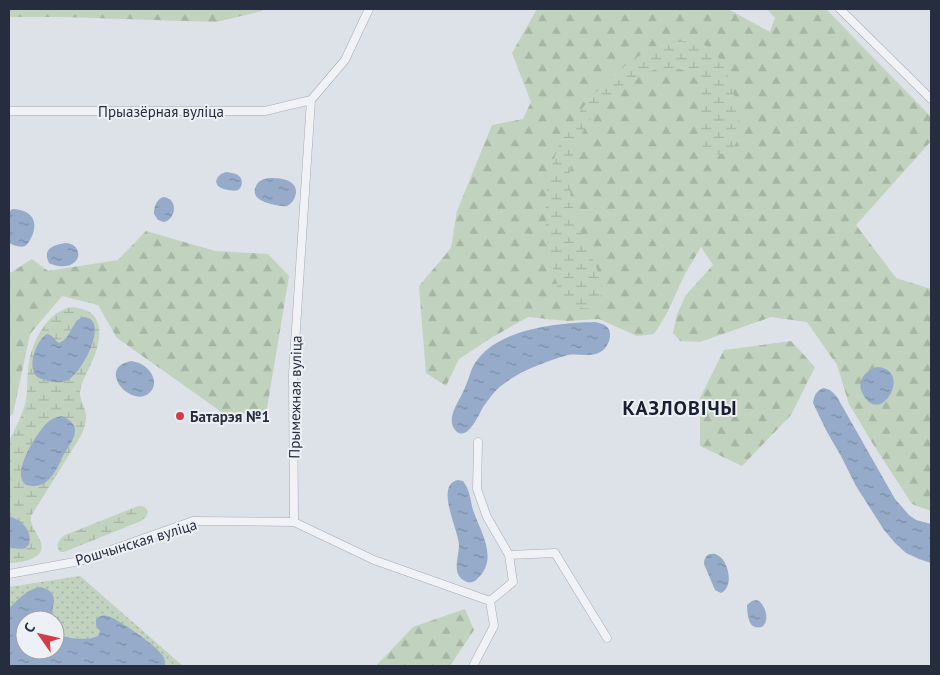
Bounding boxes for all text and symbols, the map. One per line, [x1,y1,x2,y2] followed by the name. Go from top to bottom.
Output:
[98,102,224,121] street label: Прыазёрная вуліца
[284,335,306,459] street label: Прымежная вуліца
[622,395,738,421] district label: КАЗЛОВІЧЫ
[190,407,270,426] place label: Батарэя №1
[174,410,186,422] marker: Батарэя №1
[73,514,199,570] street label: Рошчынская вуліца
[15,610,65,660] north arrow
[20,619,39,636] text: С

